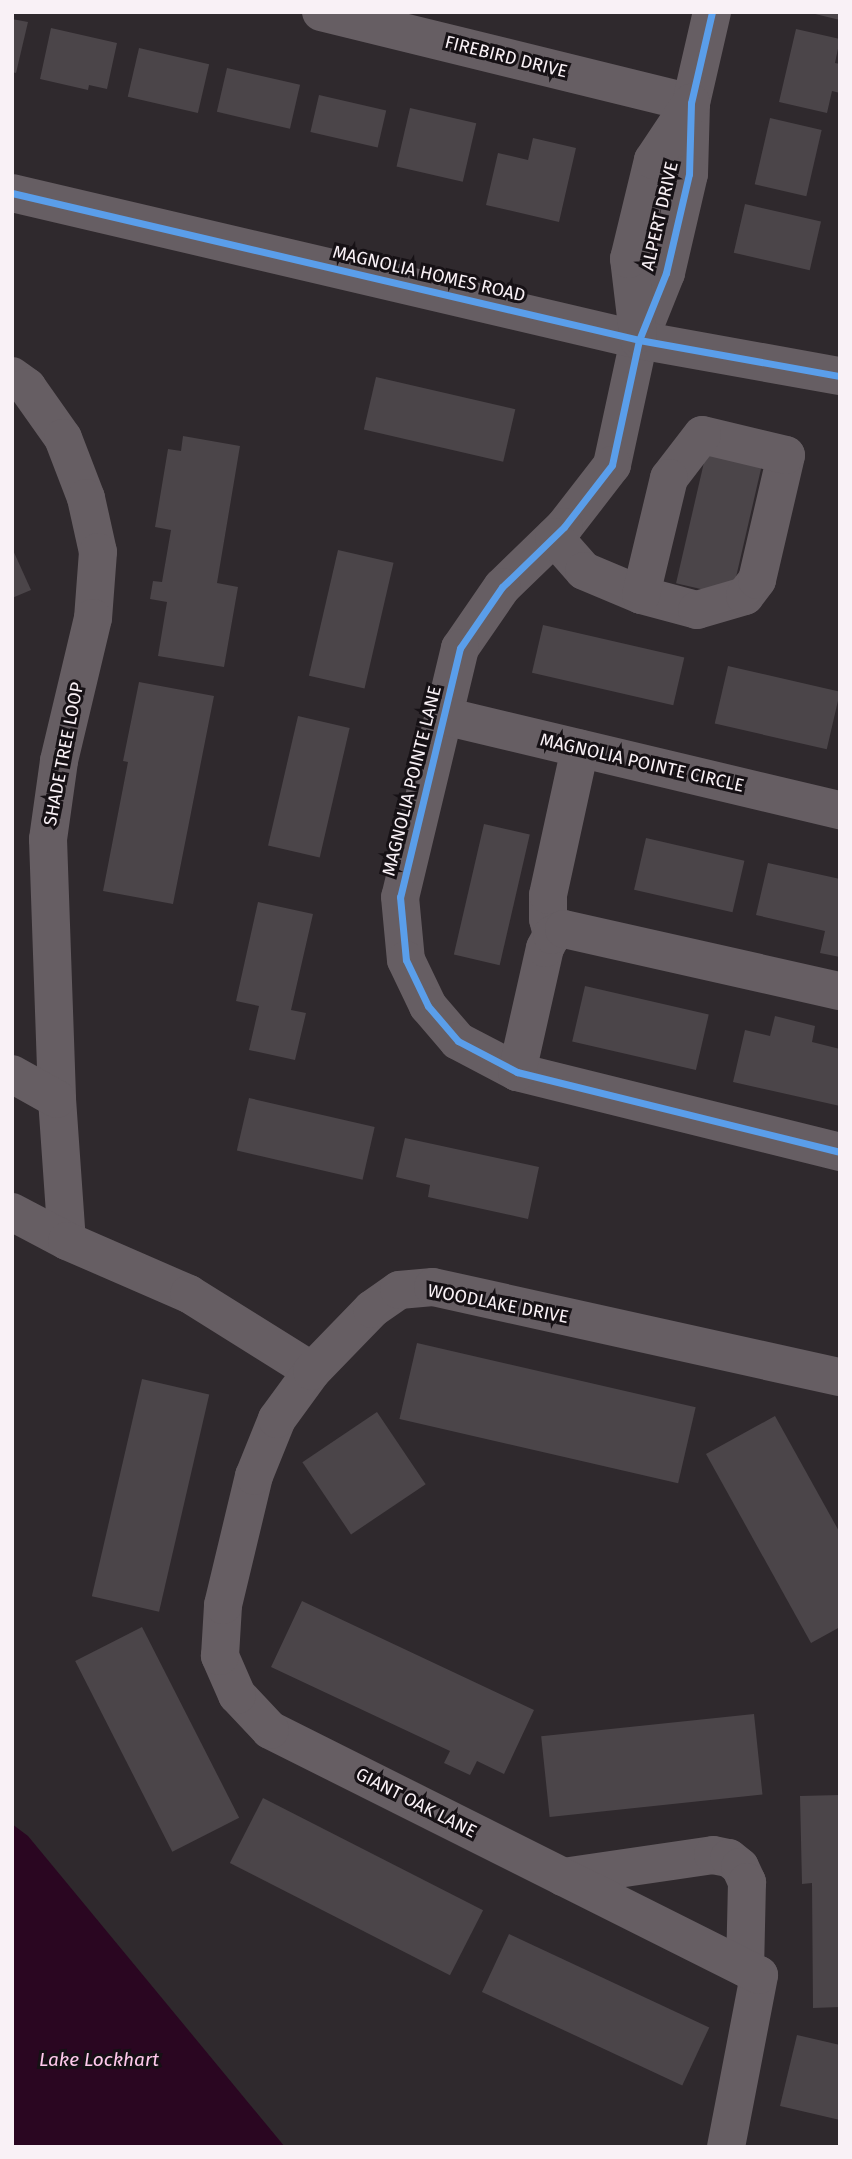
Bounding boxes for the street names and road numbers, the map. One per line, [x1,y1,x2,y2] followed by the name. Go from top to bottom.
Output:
[442,31,570,83] street label: FIREBIRD DRIVE
[637,159,683,273] street label: ALPERT DRIVE
[331,241,527,307] street label: MAGNOLIA HOMES ROAD
[39,680,89,828] street label: SHADE TREE LOOP
[378,684,446,878] street label: MAGNOLIA POINTE LANE
[538,729,746,797] street label: MAGNOLIA POINTE CIRCLE
[426,1280,570,1328] street label: WOODLAKE DRIVE
[352,1763,480,1843] street label: GIANT OAK LANE

